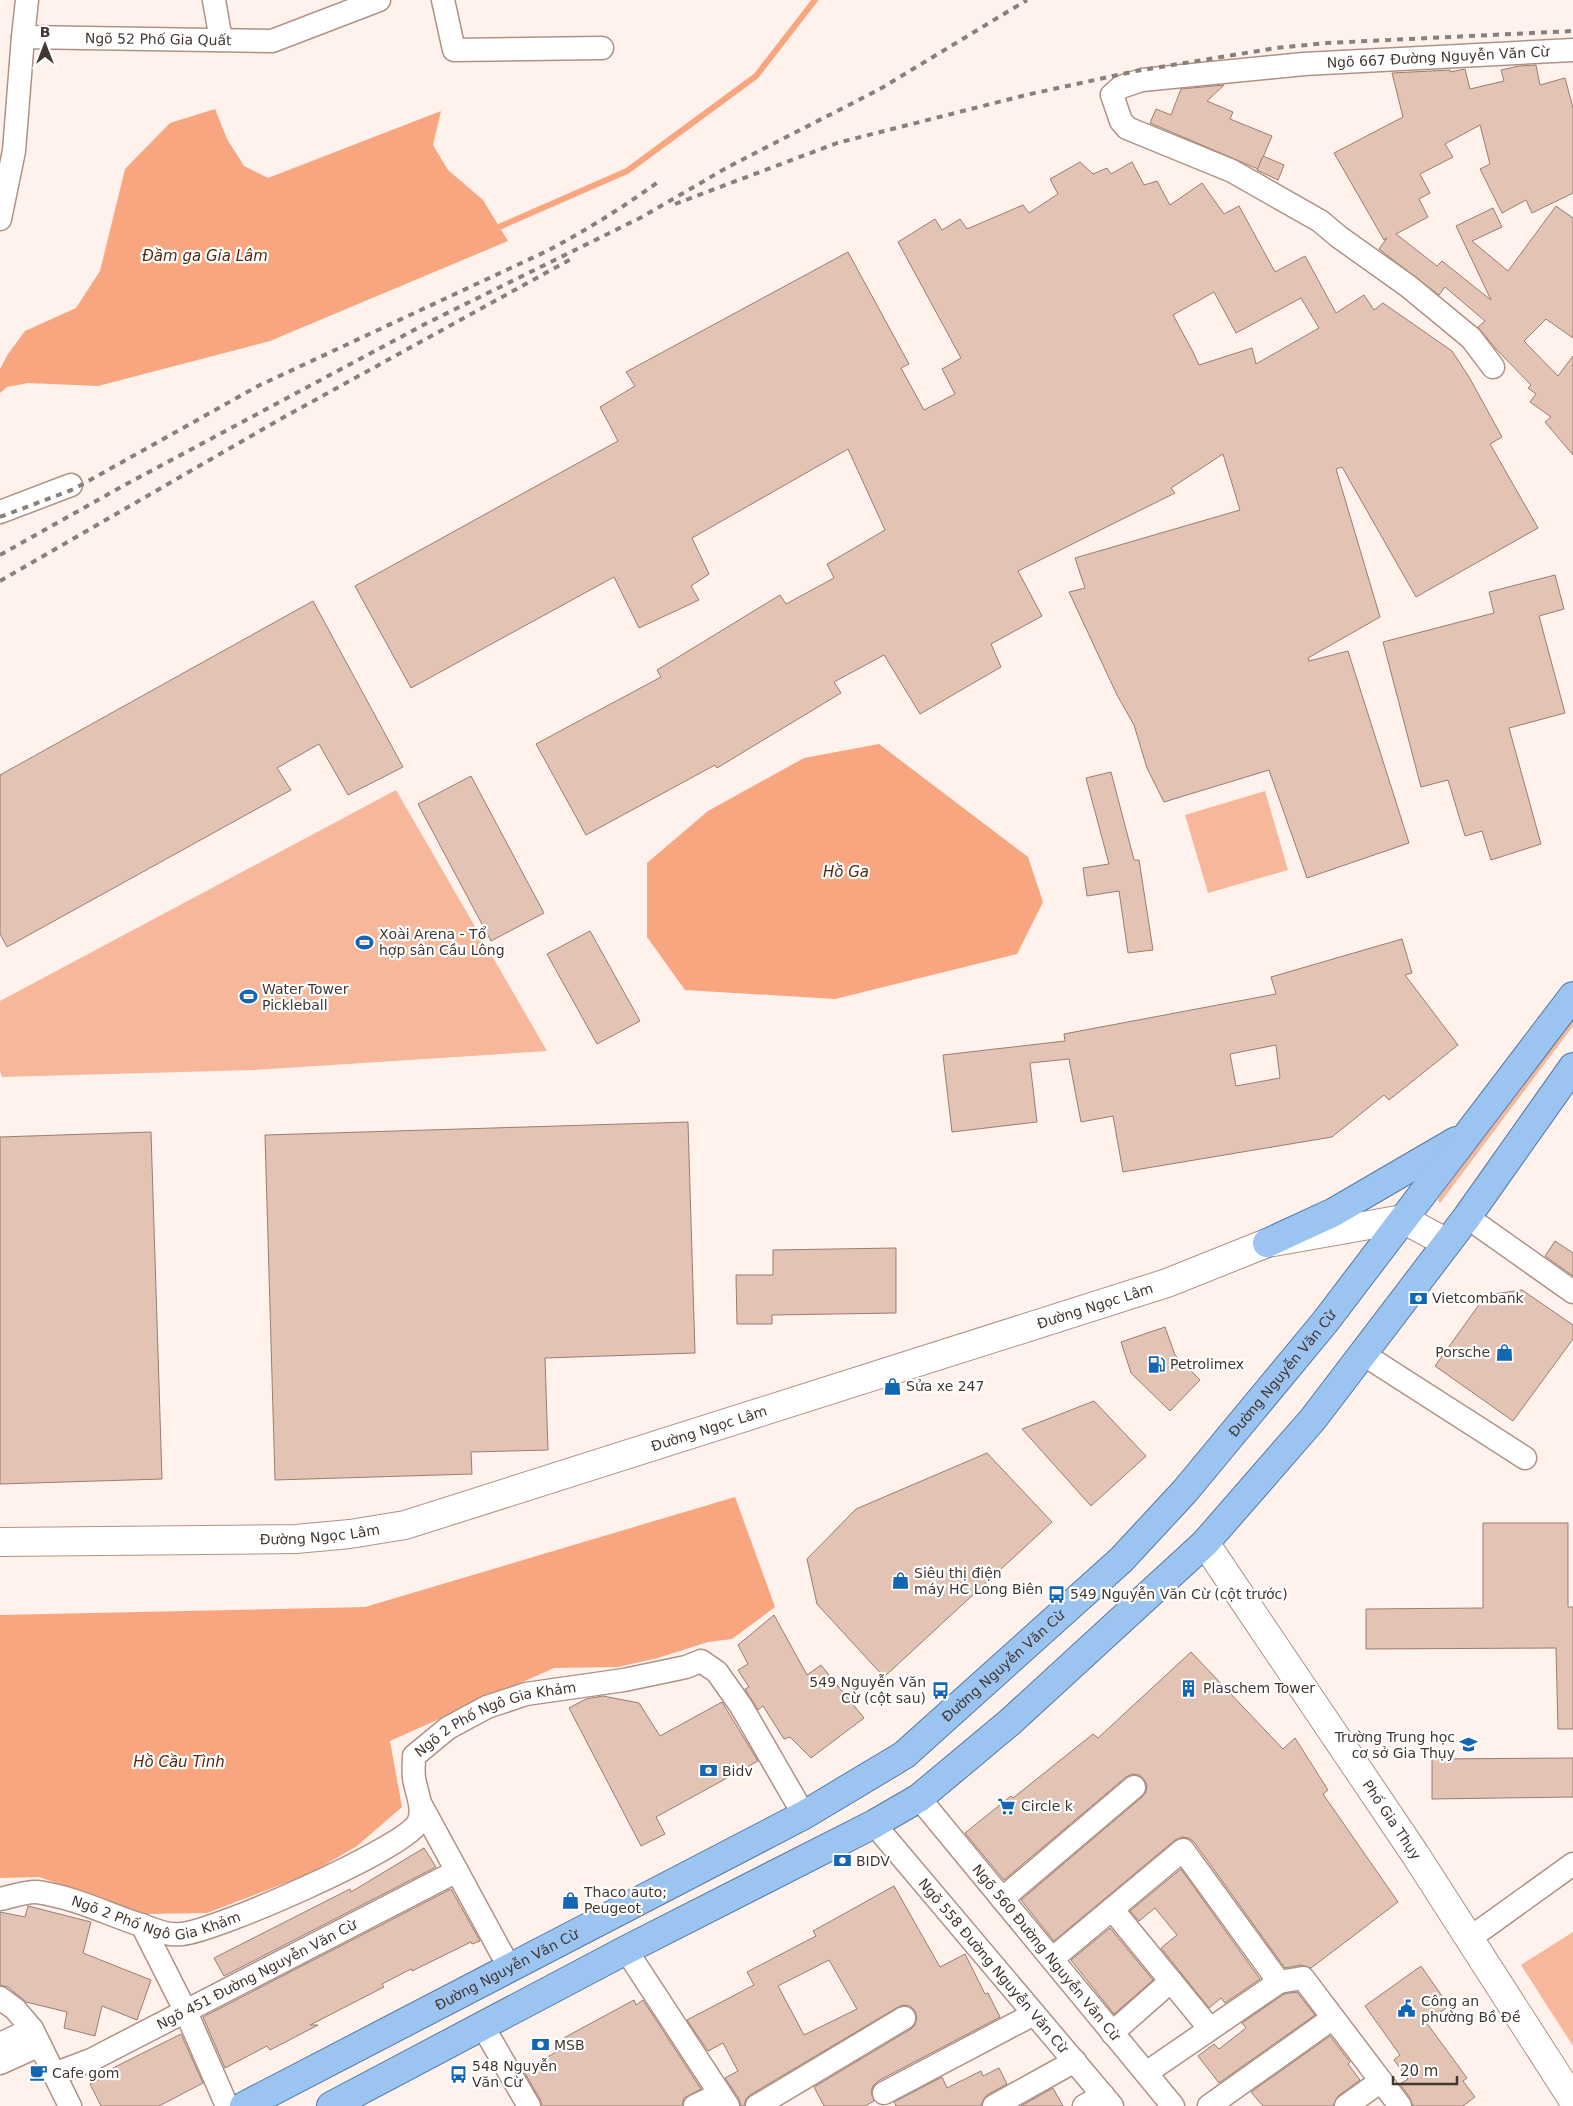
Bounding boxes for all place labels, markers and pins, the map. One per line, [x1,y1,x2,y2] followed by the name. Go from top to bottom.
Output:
[379,926,505,958] place label: Xoài Arena - Tổ hợp sân Cầu Lông
[355,932,375,952] sports icon: Xoài Arena - Tổ hợp sân Cầu Lông
[262,981,349,1013] place label: Water Tower Pickleball
[238,987,258,1007] sports icon: Water Tower Pickleball
[1408,1288,1428,1308] bank icon: Vietcombank
[1432,1290,1525,1306] place label: Vietcombank
[1494,1342,1514,1362] shop icon: Porsche
[1435,1344,1490,1360] place label: Porsche
[1146,1354,1166,1374] fuel station icon: Petrolimex
[1170,1356,1244,1372] place label: Petrolimex
[882,1376,902,1396] shop icon: Sửa xe 247
[906,1378,984,1394] place label: Sửa xe 247
[914,1565,1043,1597] place label: Siêu thị điện máy HC Long Biên
[890,1571,910,1591] shop icon: Siêu thị điện máy HC Long Biên
[1046,1584,1066,1604] bus stop icon: 549 Nguyễn Văn Cừ (cột trước)
[1070,1586,1288,1602] place label: 549 Nguyễn Văn Cừ (cột trước)
[809,1674,926,1706] place label: 549 Nguyễn Văn Cừ (cột sau)
[1179,1678,1199,1698] building icon: Plaschem Tower
[930,1680,950,1700] bus stop icon: 549 Nguyễn Văn Cừ (cột sau)
[1203,1680,1315,1696] place label: Plaschem Tower
[1334,1729,1455,1761] place label: Trường Trung học cơ sở Gia Thụy
[1459,1735,1479,1755] school or university icon: Trường Trung học cơ sở Gia Thụy
[698,1761,718,1781] bank icon: Bidv
[722,1763,753,1779] place label: Bidv
[997,1796,1017,1816] supermarket icon: Circle k
[1021,1798,1074,1814] place label: Circle k
[832,1851,852,1871] bank icon: BIDV
[856,1853,890,1869] place label: BIDV
[583,1884,667,1916] place label: Thaco auto; Peugeot
[560,1890,580,1910] shop icon: Thaco auto; Peugeot
[1421,1993,1521,2025] place label: Công an phường Bồ Đề
[1397,1999,1417,2019] public building icon: Công an phường Bồ Đề
[530,2035,550,2055] bank icon: MSB
[554,2037,585,2053] place label: MSB
[472,2058,557,2090] place label: 548 Nguyễn Văn Cừ
[28,2063,48,2083] cafe icon: Cafe gom
[448,2064,468,2084] bus stop icon: 548 Nguyễn Văn Cừ
[52,2065,119,2081] place label: Cafe gom

